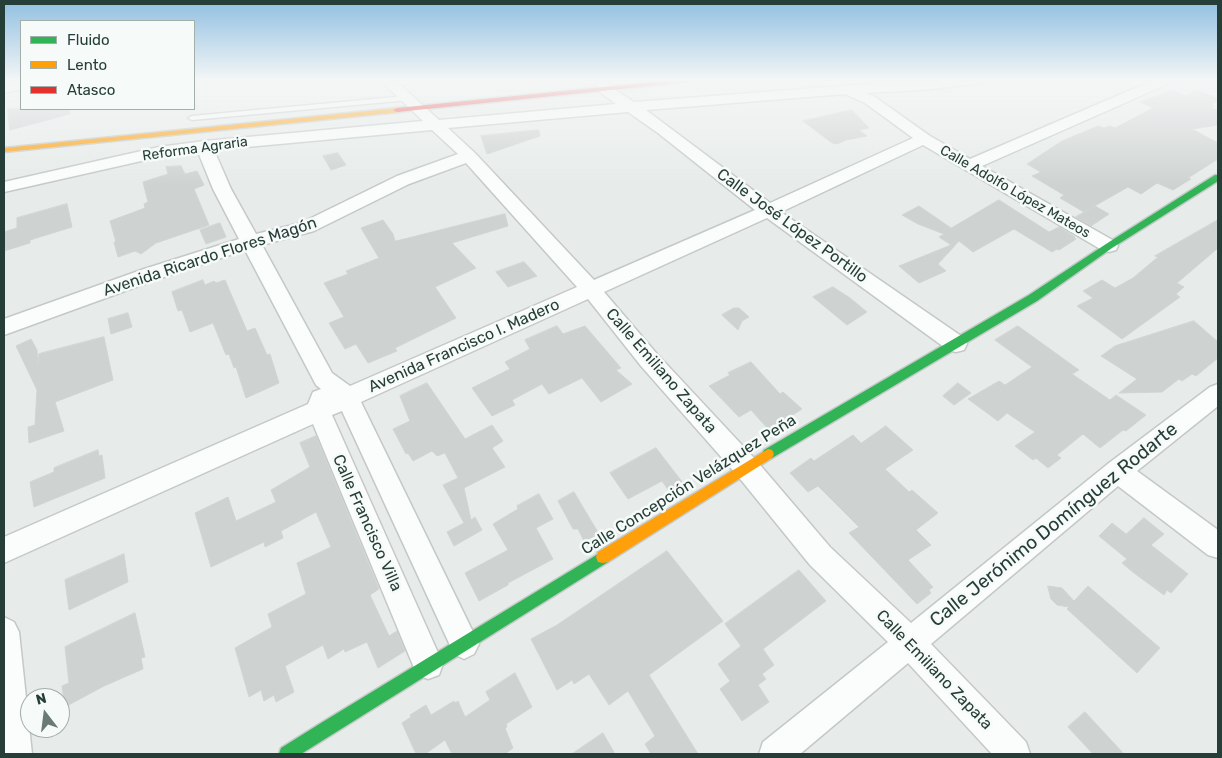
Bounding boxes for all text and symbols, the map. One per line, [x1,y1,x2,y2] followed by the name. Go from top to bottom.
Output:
[20,20,195,110] legend
[67,31,110,49] text: Fluido
[67,56,107,74] text: Lento
[67,81,115,99] text: Atasco
[141,133,249,165] street label: Reforma Agraria
[937,142,1093,242] street label: Calle Adolfo López Mateos
[713,165,871,287] street label: Calle José López Portillo
[101,213,319,301] street label: Avenida Ricardo Flores Magón
[365,295,563,397] street label: Avenida Francisco I. Madero
[602,305,720,437] street label: Calle Emiliano Zapata
[578,411,800,559] street label: Calle Concepción Velázquez Peña
[926,418,1182,632] street label: Calle Jerónimo Domínguez Rodarte
[328,452,406,594] street label: Calle Francisco Villa
[872,606,996,734] street label: Calle Emiliano Zapata
[20,688,70,738] north arrow
[34,689,48,709] text: N

